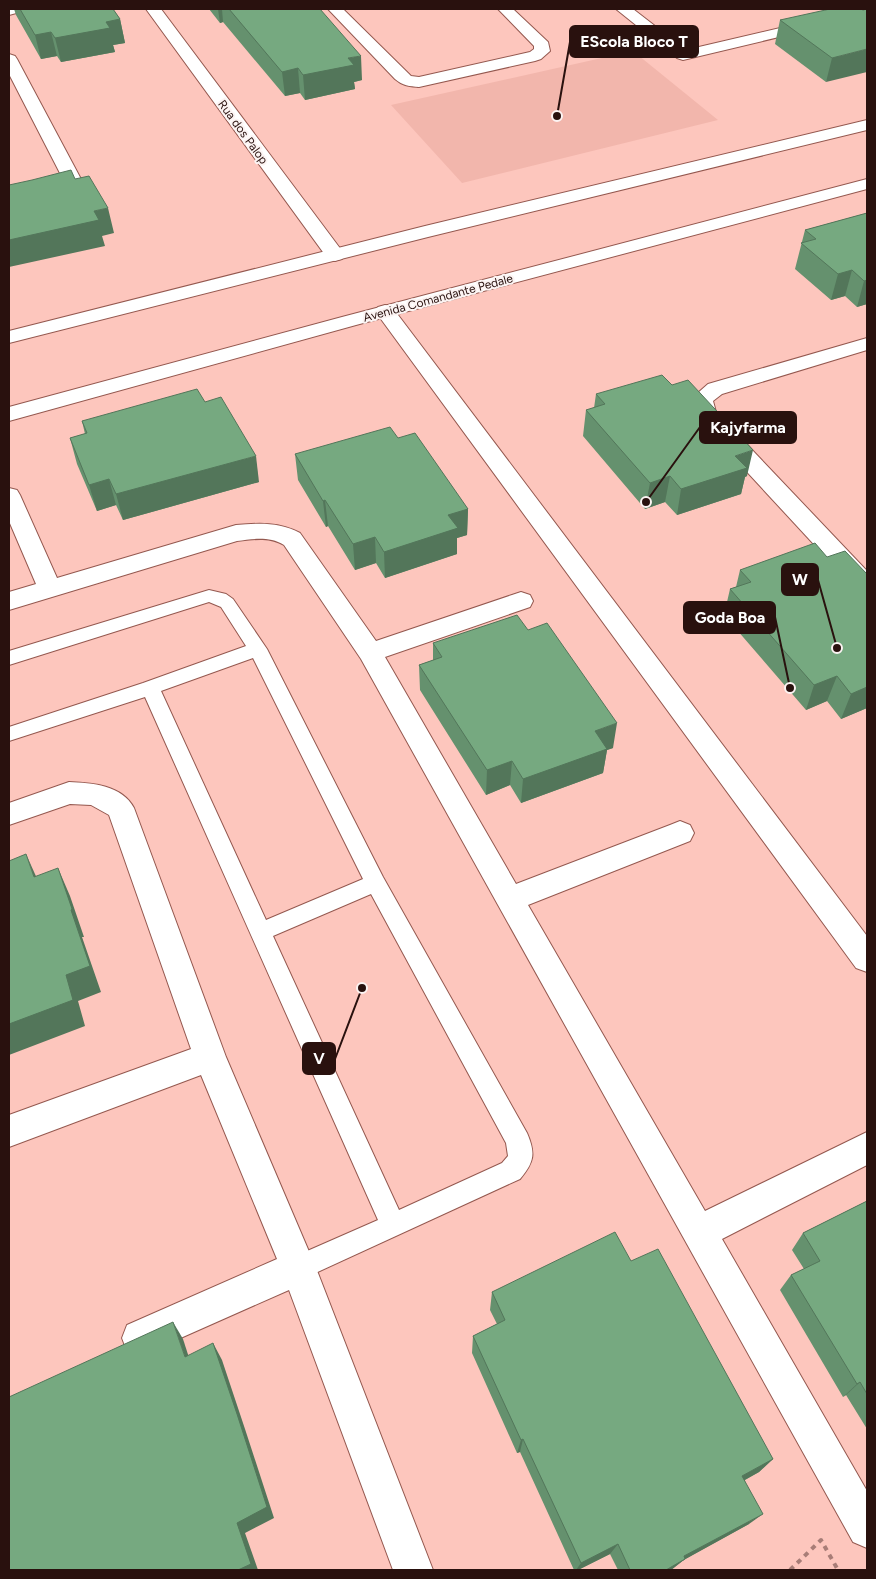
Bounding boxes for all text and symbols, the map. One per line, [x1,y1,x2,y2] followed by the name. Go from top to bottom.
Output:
[570,26,698,57] callout: EScola Bloco T
[580,32,688,51] text: EScola Bloco T
[215,97,271,167] street label: Rua dos Palop
[362,271,515,325] street label: Avenida Comandante Pedale
[700,412,796,443] callout: Kajyfarma
[710,418,786,437] text: Kajyfarma
[782,564,818,595] callout: W
[792,570,808,589] text: W
[684,602,775,633] callout: Goda Boa
[695,608,765,627] text: Goda Boa
[303,1043,335,1074] callout: V
[313,1049,325,1068] text: V

